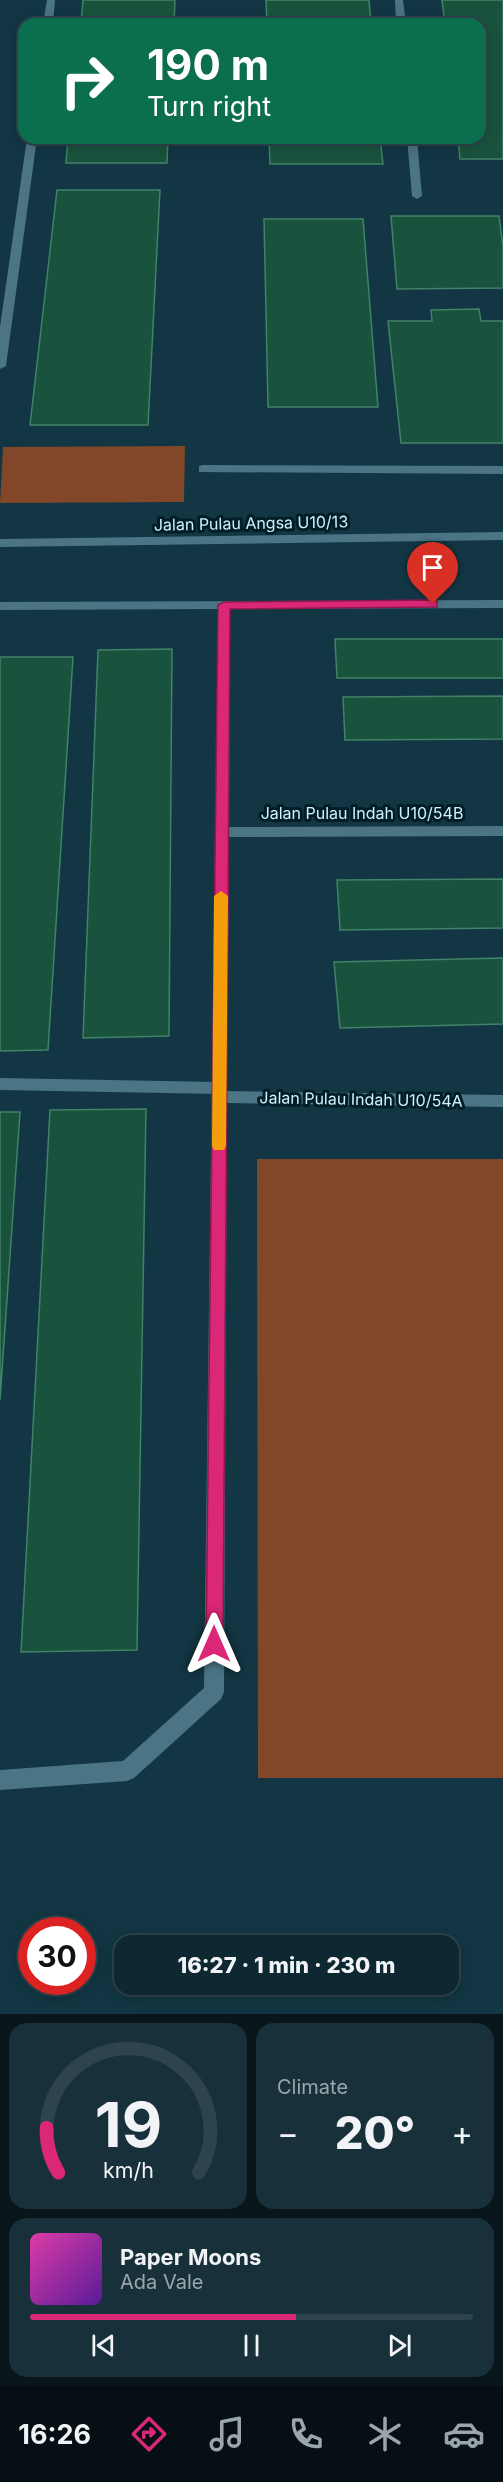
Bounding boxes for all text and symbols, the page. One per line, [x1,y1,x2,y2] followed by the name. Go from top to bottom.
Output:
[147,39,269,90] text: 190 m
[48,42,126,120] icon: right
[147,90,271,123] text: Turn right
[154,511,348,535] street label: Jalan Pulau Angsa U10/13
[407,542,458,604] pin
[416,551,449,584] icon: arrive
[261,803,463,823] street label: Jalan Pulau Indah U10/54B
[259,1087,463,1111] street label: Jalan Pulau Indah U10/54A
[182,1612,246,1676] position arrow
[18,1917,96,1995] speed limit sign: 30
[178,1952,395,1978] text: 16:27 · 1 min · 230 m
[277,2075,348,2099] text: Climate
[94,2087,162,2162] text: 19
[335,2105,415,2160] text: 20°
[277,2113,299,2153] text: −
[451,2113,473,2153] text: +
[103,2157,153,2183] text: km/h
[120,2244,261,2270] text: Paper Moons
[120,2270,203,2294] text: Ada Vale
[87,2329,120,2362] icon: previous
[235,2329,268,2362] icon: pause
[383,2329,416,2362] icon: next
[128,2413,170,2455] icon: directions
[206,2413,248,2455] icon: music
[285,2413,327,2455] icon: phone
[364,2413,406,2455] icon: climate
[443,2413,485,2455] icon: car
[18,2418,91,2451] text: 16:26

